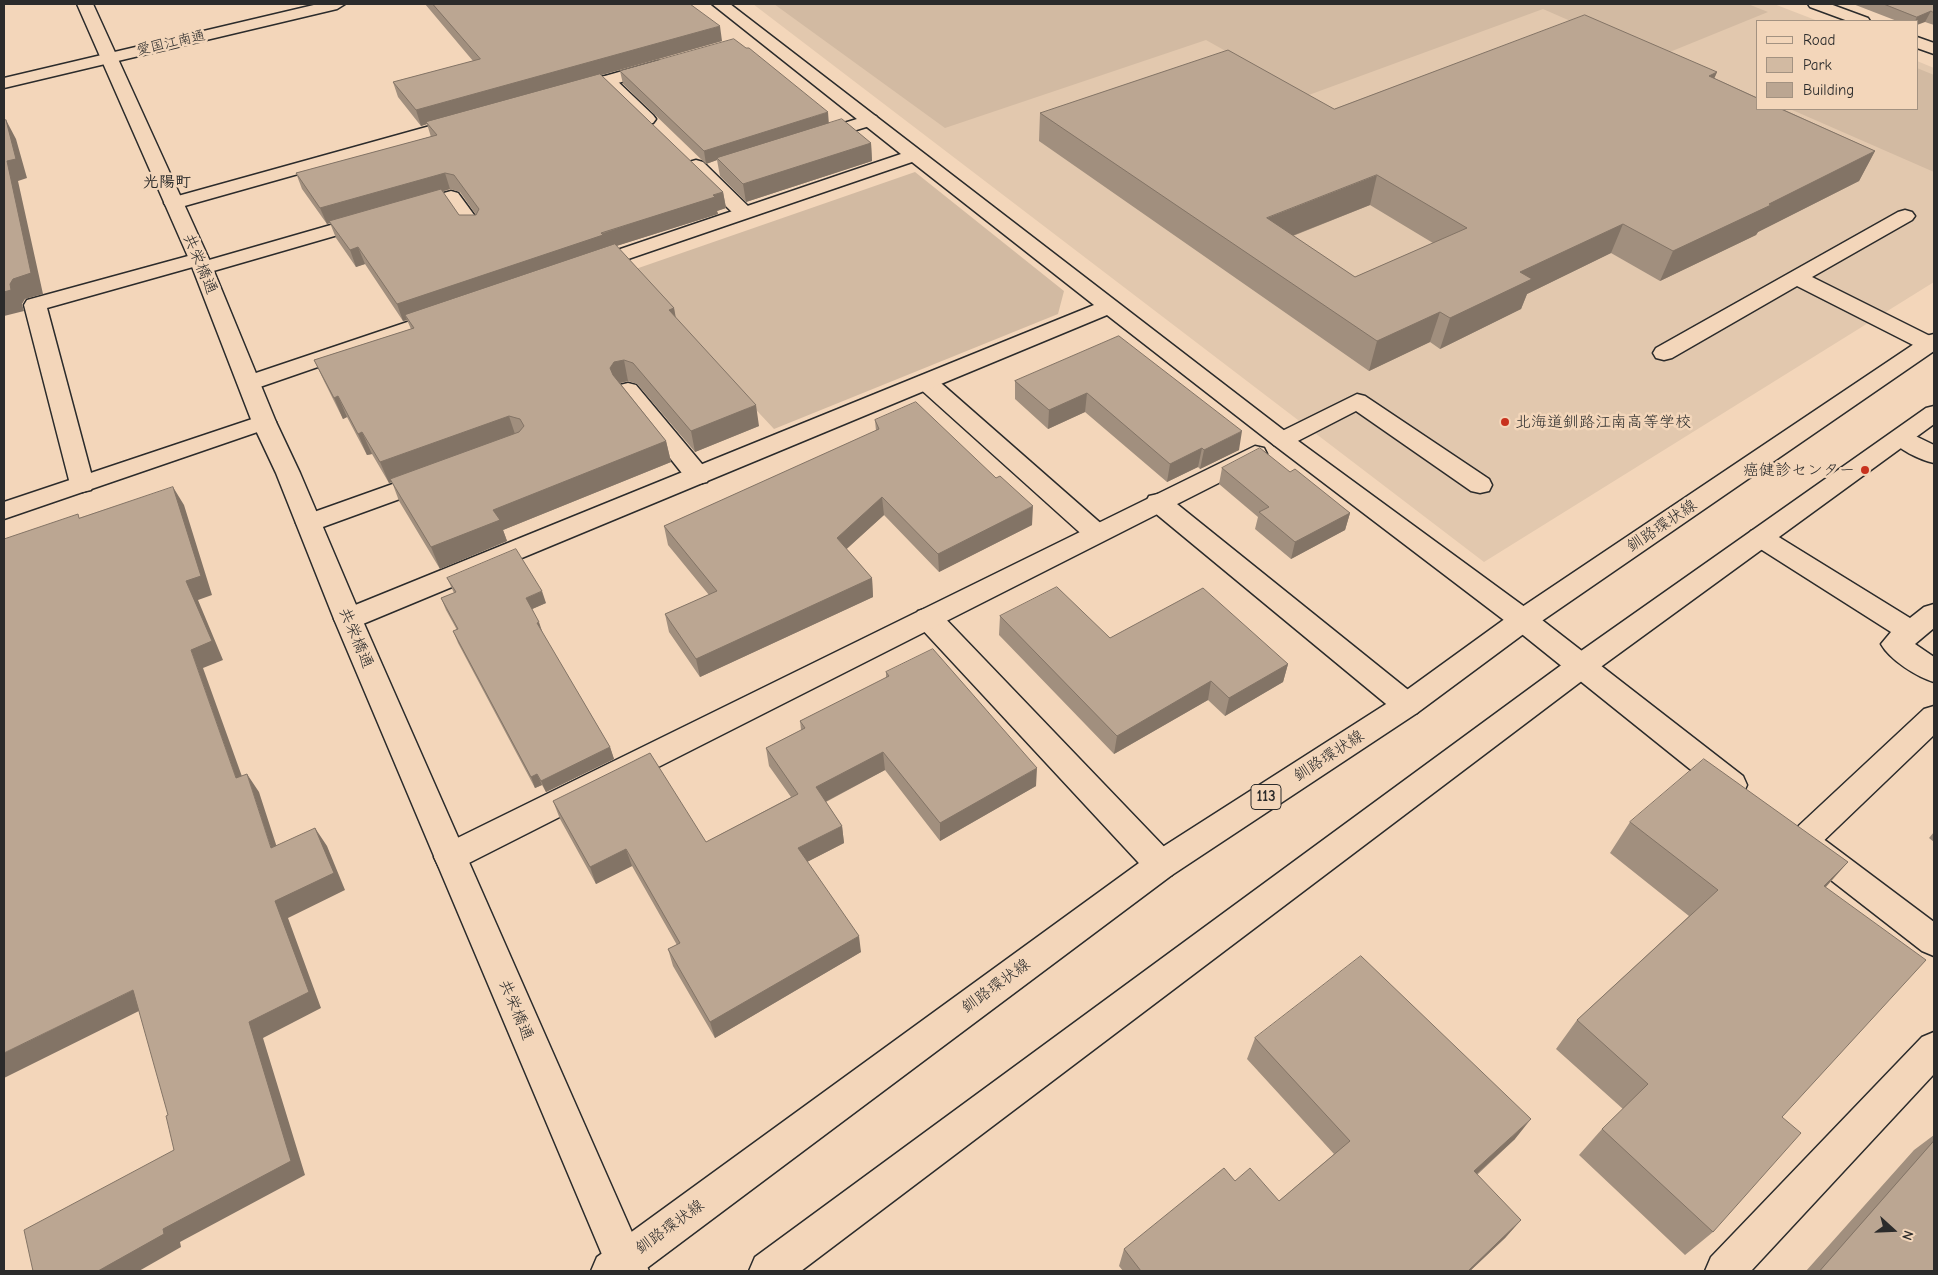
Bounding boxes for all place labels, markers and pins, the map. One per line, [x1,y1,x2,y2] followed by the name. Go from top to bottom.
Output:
[1515,412,1691,432] place label: 北海道釧路江南高等学校
[1499,416,1511,428] marker: 北海道釧路江南高等学校
[1743,460,1855,480] place label: 癌健診センター
[1859,464,1871,476] marker: 癌健診センター

